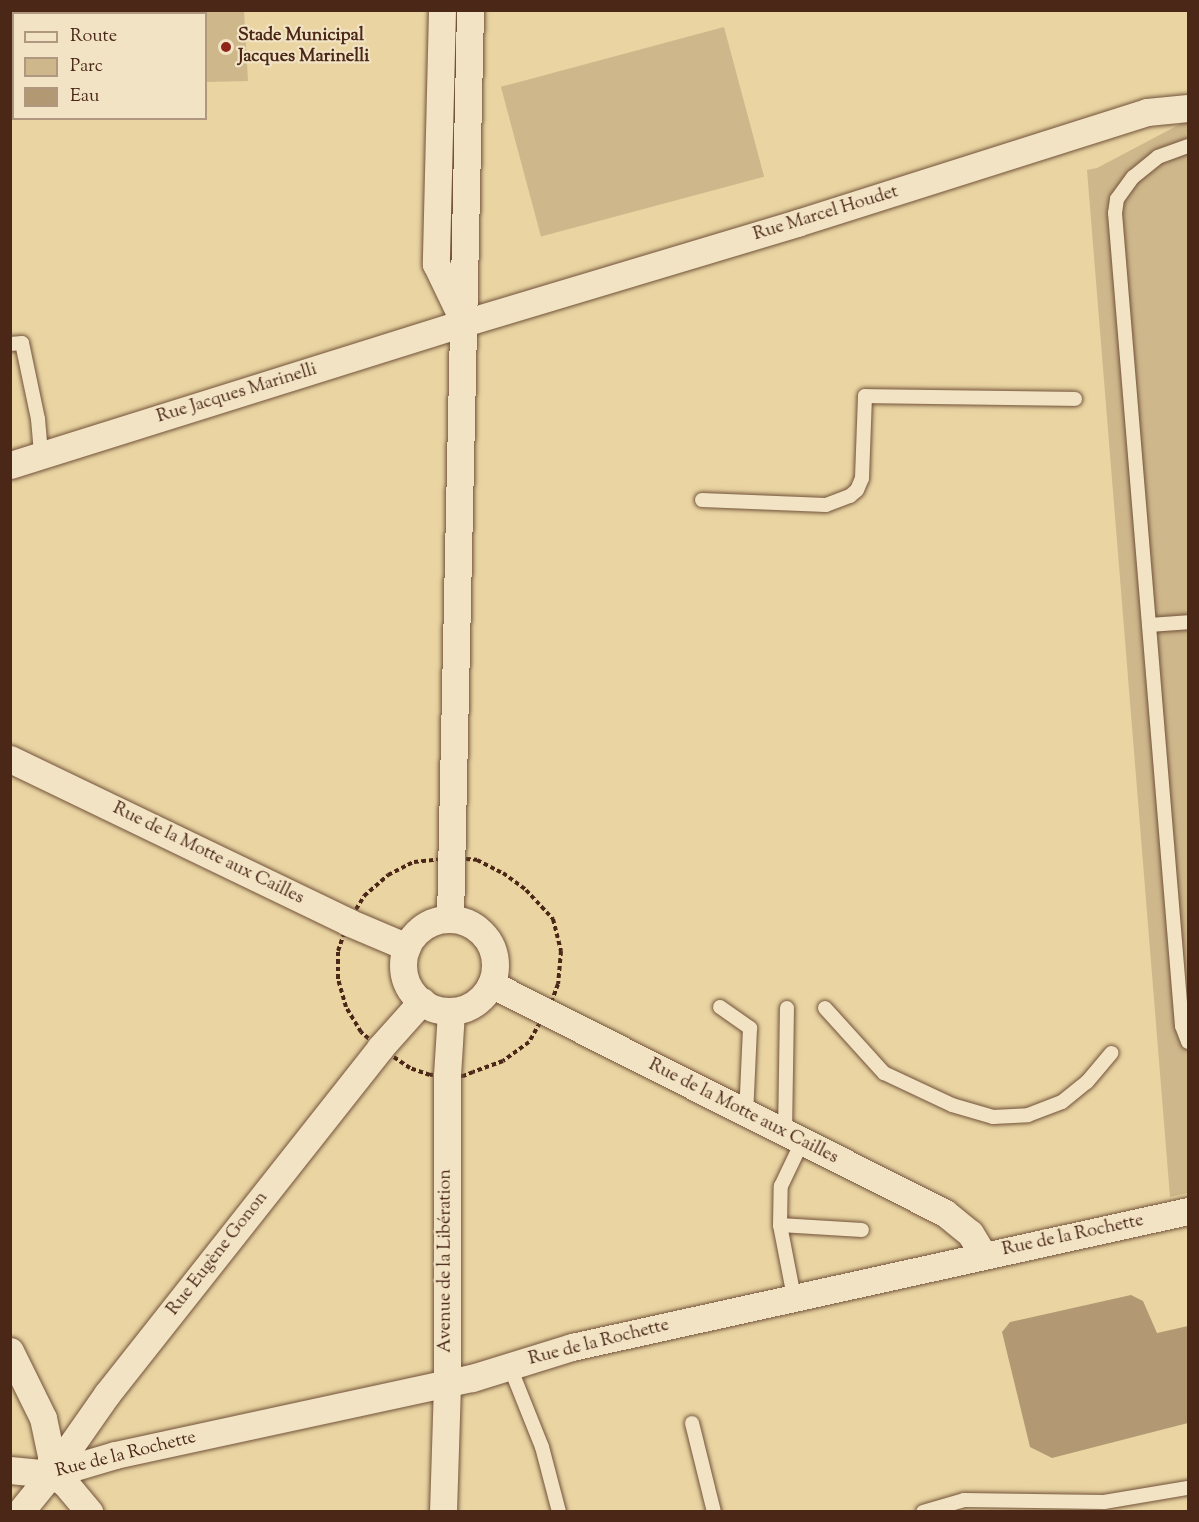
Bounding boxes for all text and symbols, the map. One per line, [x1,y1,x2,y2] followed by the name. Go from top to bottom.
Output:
[12,12,207,120] legend
[70,24,117,50] text: Route
[238,26,369,68] place label: Stade Municipal Jacques Marinelli
[219,40,233,54] marker: Stade Municipal Jacques Marinelli
[70,54,103,80] text: Parc
[70,84,99,110] text: Eau
[751,182,901,246] street label: Rue Marcel Houdet
[154,359,320,429] street label: Rue Jacques Marinelli
[109,798,307,910] street label: Rue de la Motte aux Cailles
[645,1055,841,1169] street label: Rue de la Motte aux Cailles
[435,1169,457,1353] street label: Avenue de la Libération
[163,1188,273,1320] street label: Rue Eugène Gonon
[1000,1210,1146,1262] street label: Rue de la Rochette
[527,1315,671,1371] street label: Rue de la Rochette
[54,1427,198,1483] street label: Rue de la Rochette

